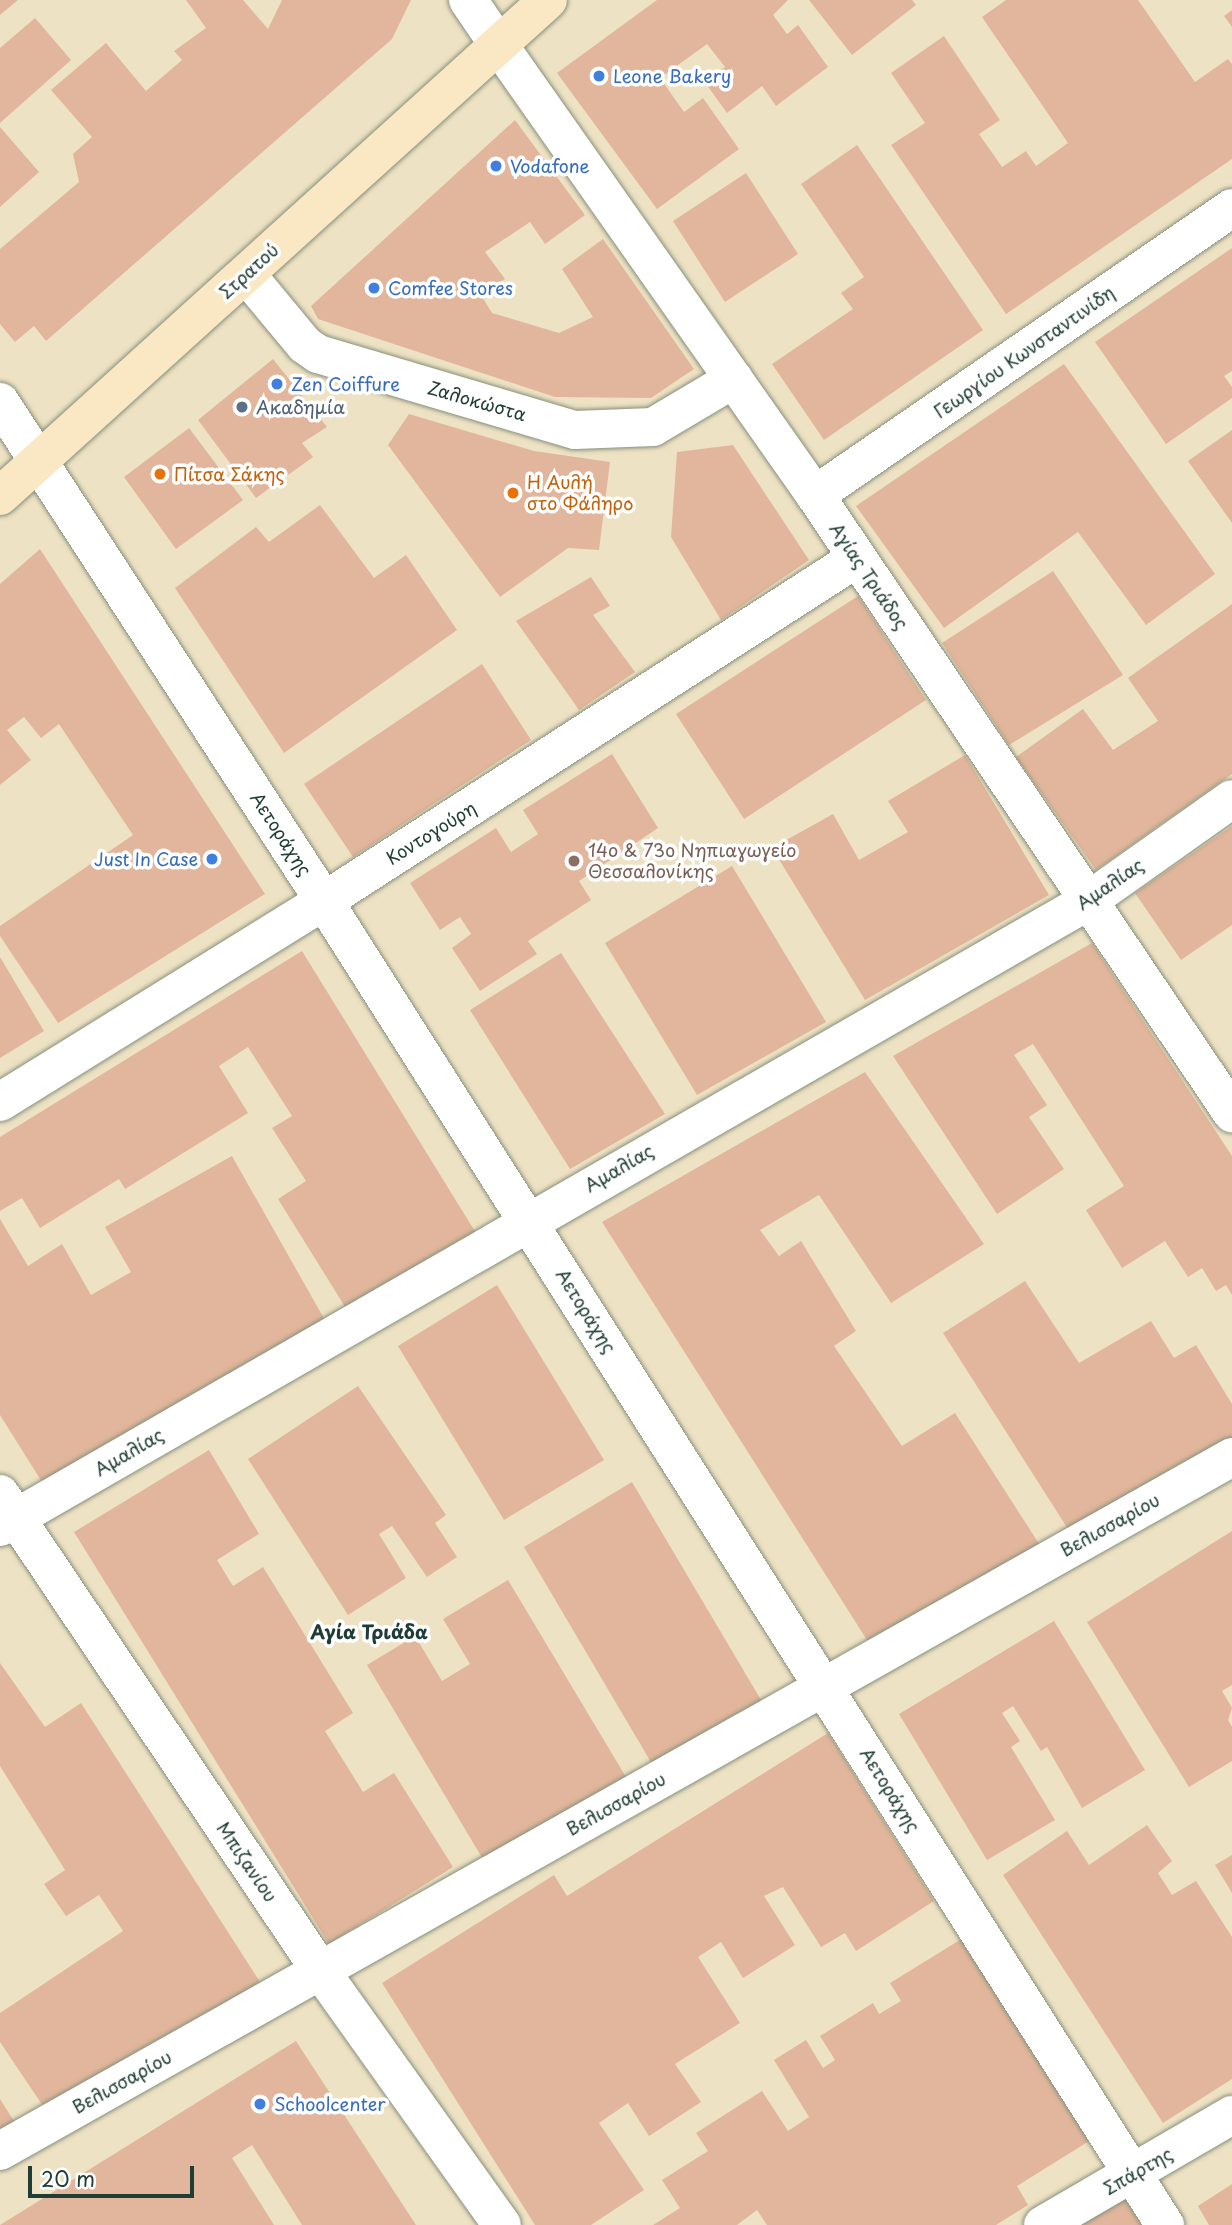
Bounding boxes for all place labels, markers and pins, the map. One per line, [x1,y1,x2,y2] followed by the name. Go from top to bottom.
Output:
[613,65,731,87] place label: Leone Bakery
[591,68,607,84] marker: Leone Bakery
[510,155,590,177] place label: Vodafone
[488,158,504,174] marker: Vodafone
[388,277,514,299] place label: Comfee Stores
[366,280,382,296] marker: Comfee Stores
[291,373,400,395] place label: Zen Coiffure
[269,376,285,392] marker: Zen Coiffure
[256,396,345,418] place label: Ακαδημία
[234,399,250,415] marker: Ακαδημία
[174,463,286,485] place label: Πίτσα Σάκης
[152,466,168,482] marker: Πίτσα Σάκης
[527,472,634,514] place label: Η Αυλή στο Φάληρο
[505,485,521,501] marker: Η Αυλή στο Φάληρο
[588,840,798,882] place label: 14ο & 73ο Νηπιαγωγείο Θεσσαλονίκης
[92,848,198,870] place label: Just In Case
[204,851,220,867] marker: Just In Case
[566,853,582,869] marker: 14ο & 73ο Νηπιαγωγείο Θεσσαλονίκης
[274,2093,386,2115] place label: Schoolcenter
[252,2096,268,2112] marker: Schoolcenter

